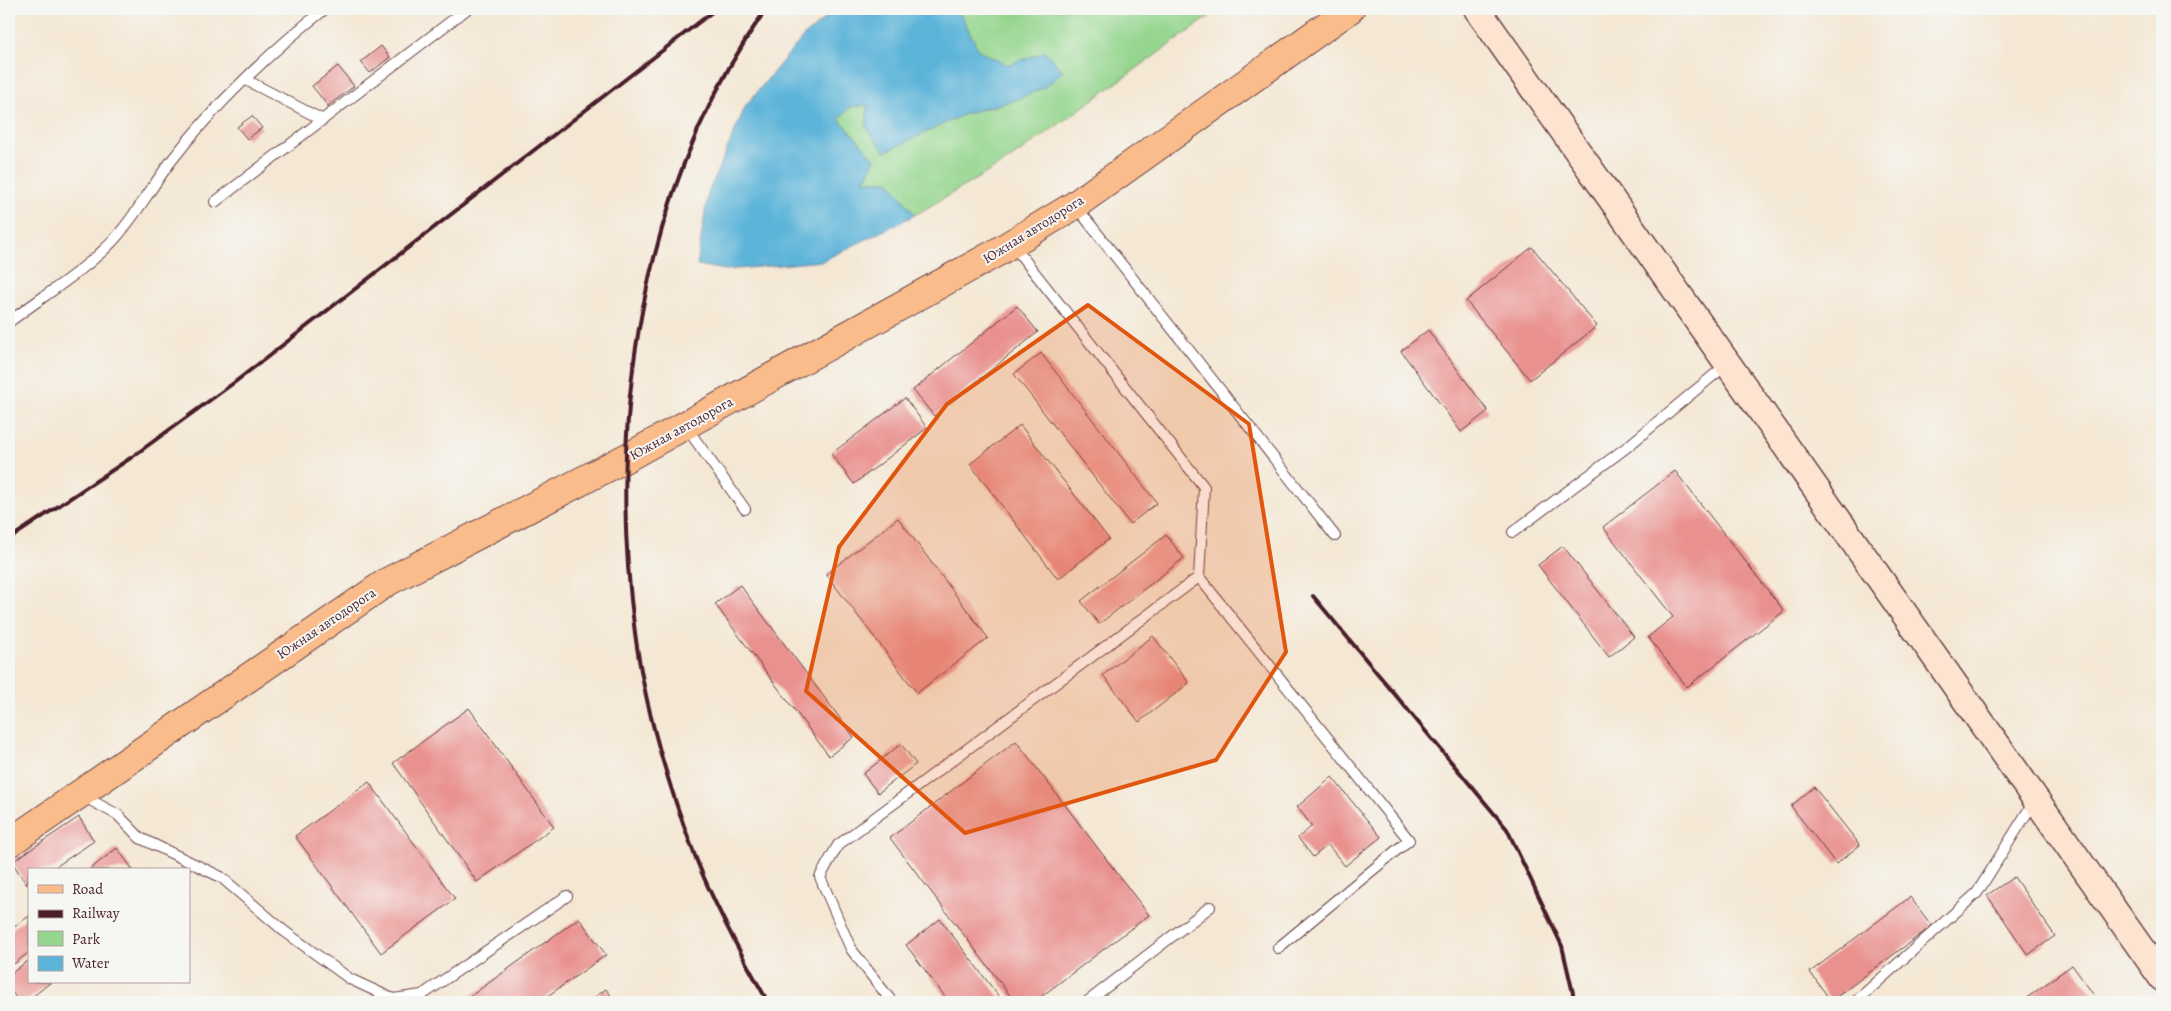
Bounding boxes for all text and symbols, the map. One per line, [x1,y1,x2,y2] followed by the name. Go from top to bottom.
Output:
[979,190,1088,268] street label: Южная автодорога
[626,392,737,465] street label: Южная автодорога
[273,583,380,664] street label: Южная автодорога
[28,868,190,984] legend
[72,879,104,899] text: Road
[72,903,120,923] text: Railway
[72,929,101,949] text: Park
[71,953,109,973] text: Water

